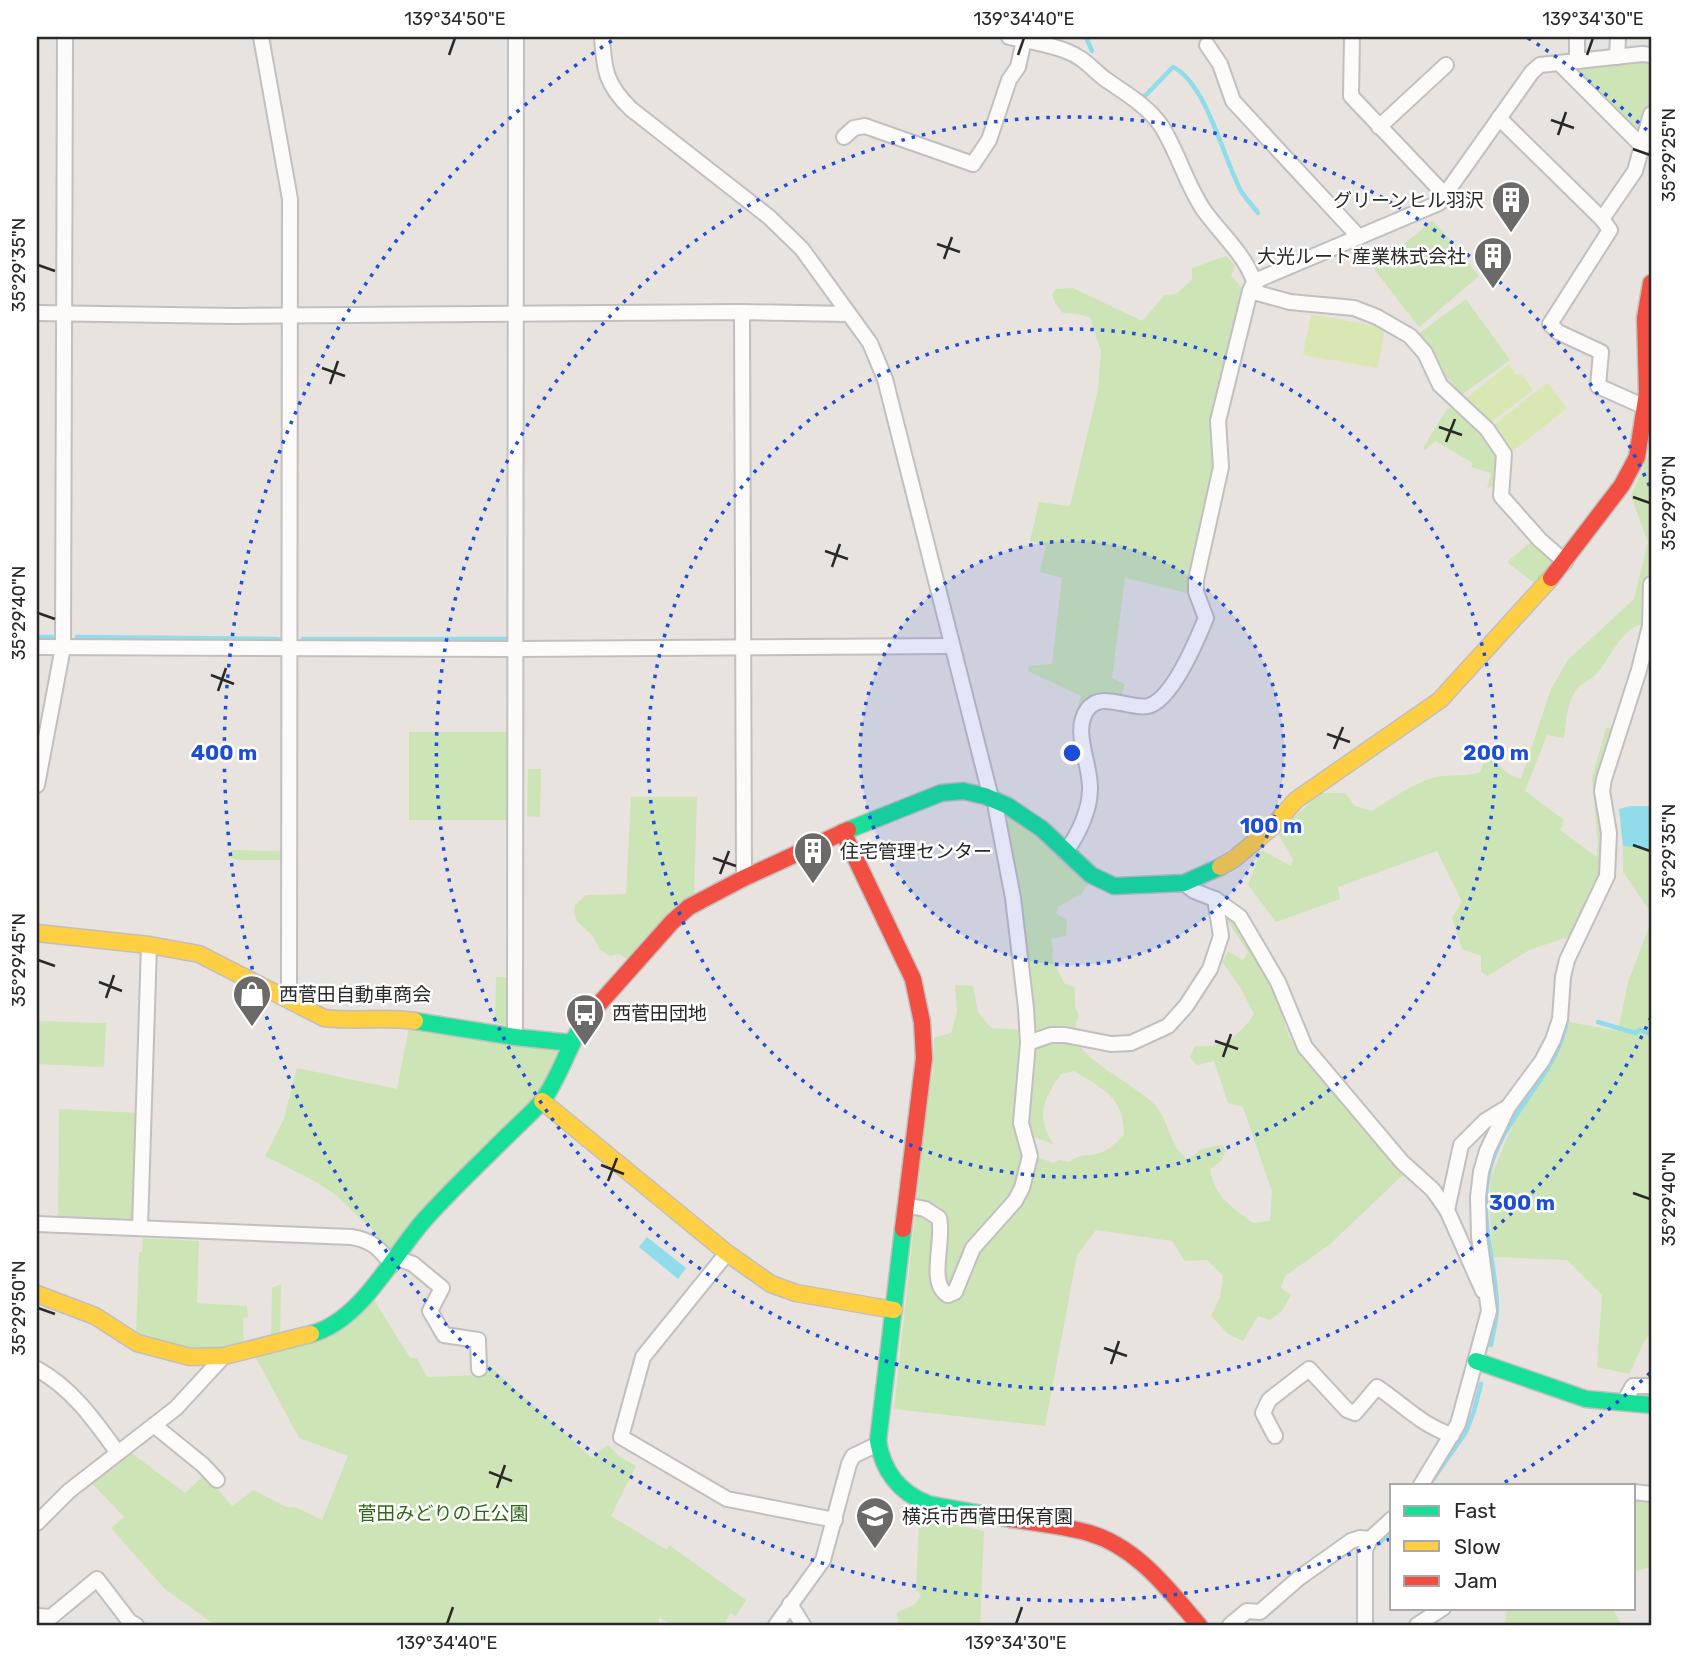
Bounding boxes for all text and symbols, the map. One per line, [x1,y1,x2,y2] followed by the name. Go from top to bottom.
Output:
[404,8,506,30] text: 139°34'50"E
[973,8,1075,30] text: 139°34'40"E
[1542,8,1644,30] text: 139°34'30"E
[1658,108,1680,202] text: 35°29'25"N
[1490,179,1532,234] building icon: グリーンヒル羽沢
[1333,189,1484,212] place label: グリーンヒル羽沢
[8,218,30,312] text: 35°29'35"N
[1472,235,1514,290] building icon: 大光ルート産業株式会社
[1257,245,1466,268] place label: 大光ルート産業株式会社
[1658,455,1680,551] text: 35°29'30"N
[8,566,30,660] text: 35°29'40"N
[191,740,257,765] text: 400 m
[1463,740,1529,765] text: 200 m
[1060,741,1084,765] centre of rings
[1658,804,1680,898] text: 35°29'35"N
[1240,813,1302,838] text: 100 m
[792,830,834,885] building icon: 住宅管理センター
[840,840,992,863] place label: 住宅管理センター
[8,913,30,1007] text: 35°29'45"N
[231,973,273,1028] shop icon: 西菅田自動車商会
[279,983,431,1006] place label: 西菅田自動車商会
[564,992,606,1047] bus stop icon: 西菅田団地
[612,1002,707,1025] place label: 西菅田団地
[1658,1152,1680,1246] text: 35°29'40"N
[1489,1190,1555,1215] text: 300 m
[8,1260,30,1356] text: 35°29'50"N
[1390,1484,1636,1610] legend
[854,1495,896,1550] school or university icon: 横浜市西菅田保育園
[1454,1498,1496,1523] text: Fast
[357,1502,529,1525] park label: 菅田みどりの丘公園
[902,1505,1073,1528] place label: 横浜市西菅田保育園
[1454,1534,1501,1559] text: Slow
[1454,1568,1498,1593] text: Jam
[396,1632,498,1654] text: 139°34'40"E
[965,1632,1067,1654] text: 139°34'30"E

